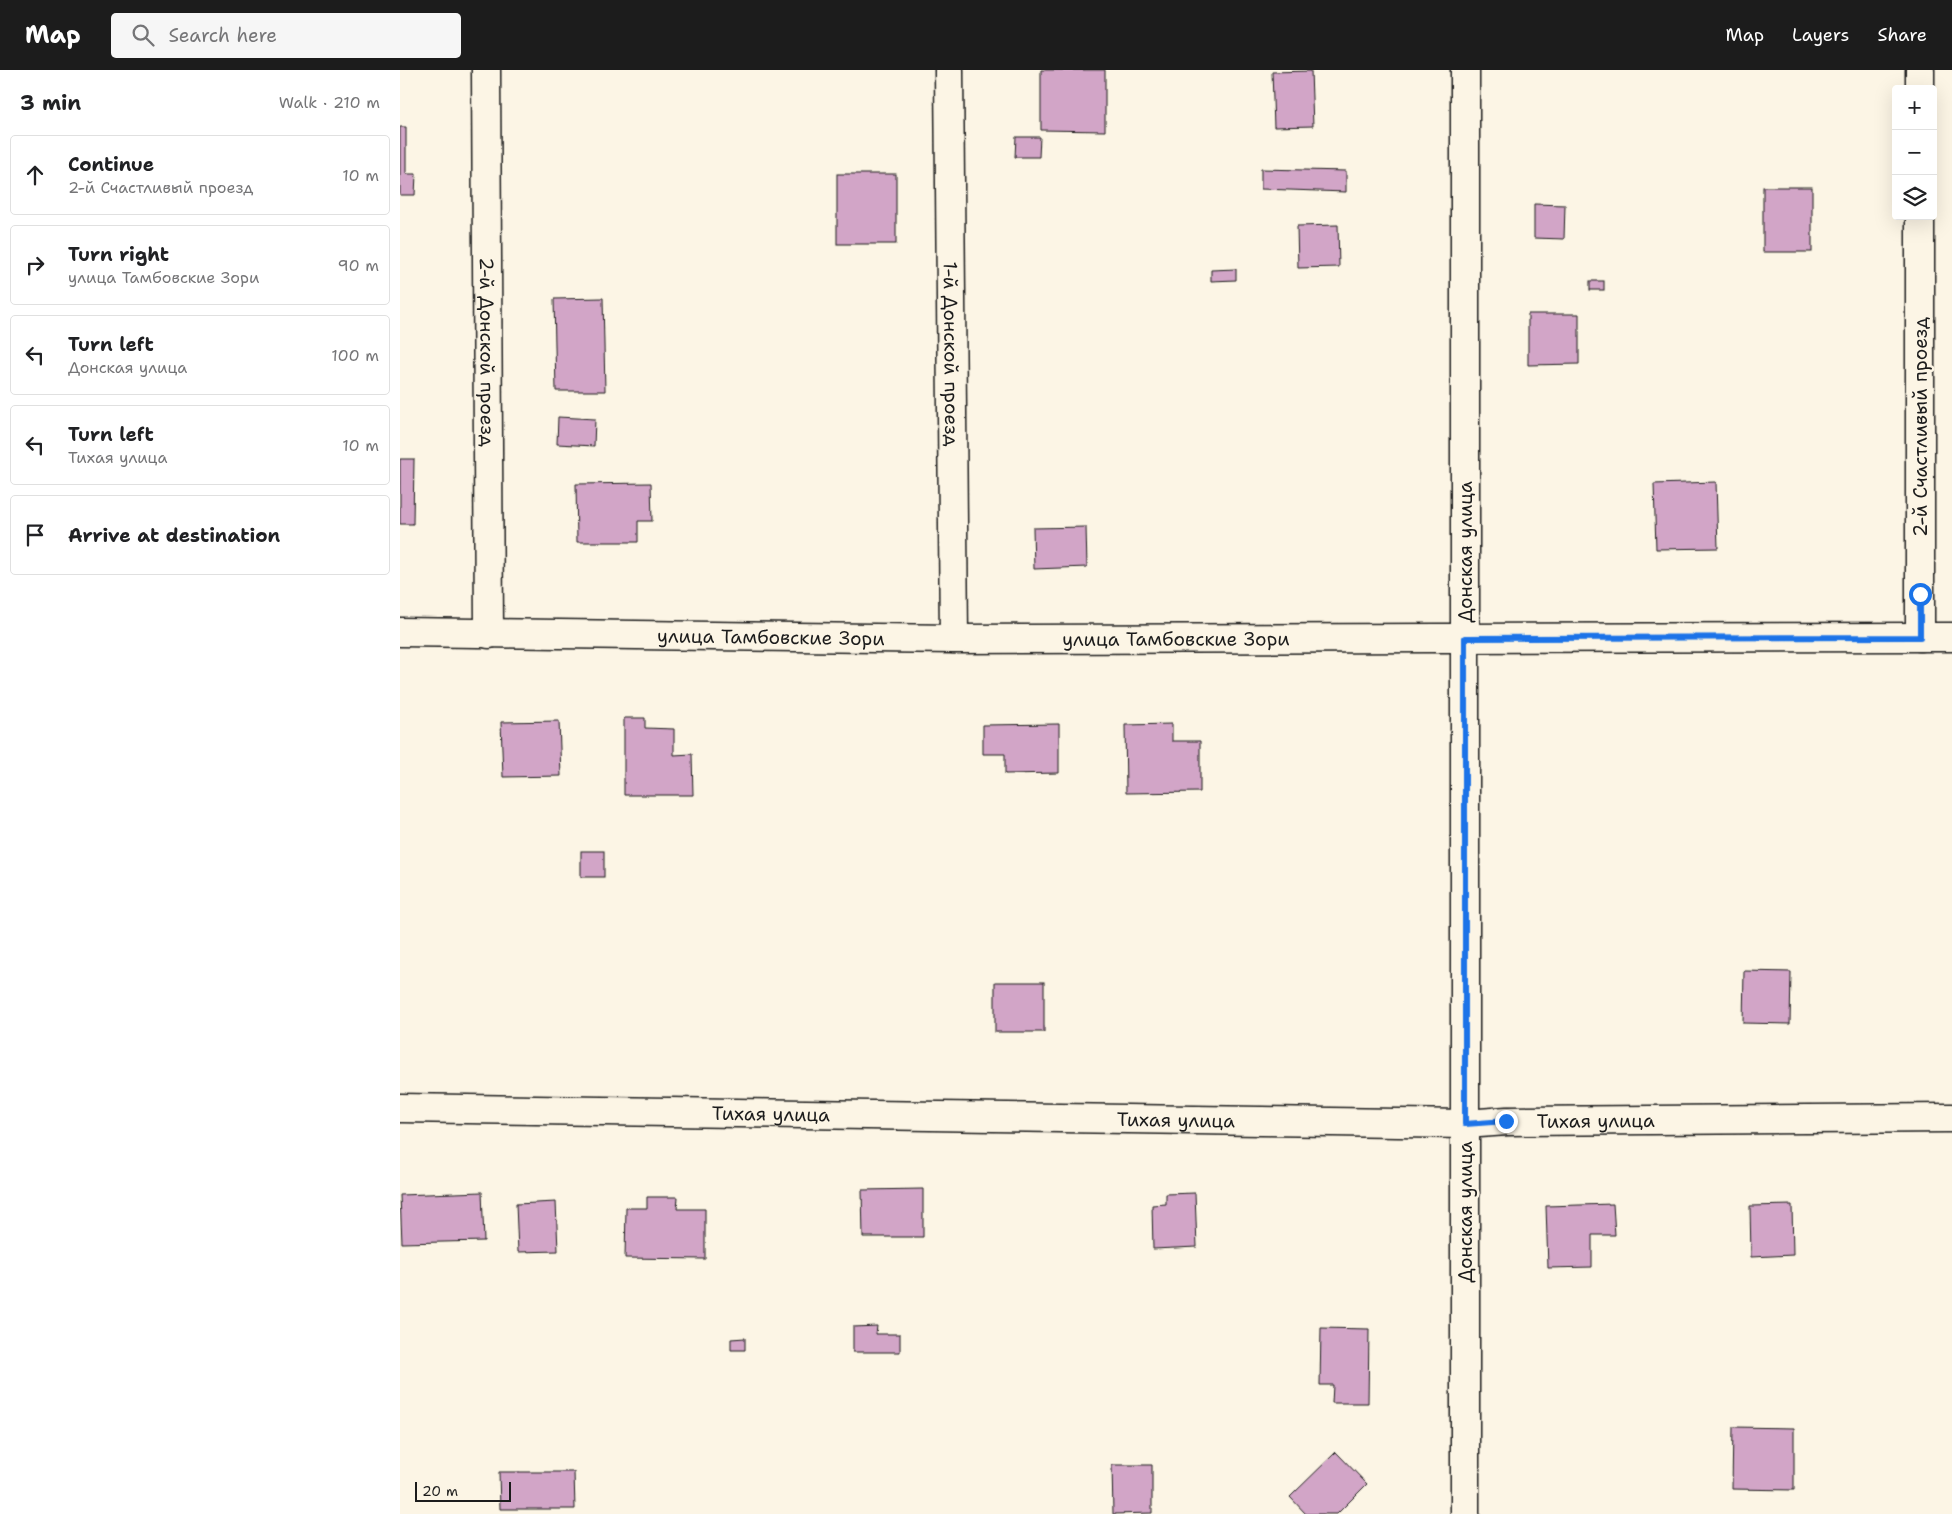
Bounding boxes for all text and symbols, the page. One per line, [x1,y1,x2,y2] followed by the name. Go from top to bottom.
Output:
[111,13,461,58] search box
[25,19,81,51] text: Map
[129,21,157,49] icon: search
[169,23,277,48] text: Search here
[1726,23,1764,47] text: Map
[1792,23,1849,47] text: Layers
[1877,23,1927,47] text: Share
[1892,85,1937,220] map controls
[1892,85,1937,130] button: +
[20,89,81,117] text: 3 min
[279,92,380,113] text: Walk · 210 m
[1892,130,1937,175] button: −
[68,152,154,177] text: Continue
[21,161,49,189] icon: ahead
[342,165,379,186] text: 10 m
[1892,175,1937,220] button: layers
[68,177,253,198] text: 2-й Счастливый проезд
[68,242,169,267] text: Turn right
[21,251,49,279] icon: right
[338,255,379,276] text: 90 m
[474,257,500,447] street label: 2-й Донской проезд
[938,261,964,447] street label: 1-й Донской проезд
[68,267,259,288] text: улица Тамбовские Зори
[1908,317,1933,537] street label: 2-й Счастливый проезд
[68,332,154,357] text: Turn left
[21,341,49,369] icon: left
[331,345,379,366] text: 100 m
[68,357,187,378] text: Донская улица
[68,422,154,447] text: Turn left
[21,431,49,459] icon: left
[342,435,379,456] text: 10 m
[68,447,167,468] text: Тихая улица
[1453,481,1478,623] street label: Донская улица
[21,521,49,549] icon: arrive
[68,523,280,548] text: Arrive at destination
[1909,583,1932,606] route start
[657,623,885,651] street label: улица Тамбовские Зори
[1062,626,1290,652] street label: улица Тамбовские Зори
[712,1101,830,1127] street label: Тихая улица
[1117,1107,1235,1134] street label: Тихая улица
[1537,1108,1655,1134] street label: Тихая улица
[1495,1110,1518,1133] route end
[1453,1141,1478,1283] street label: Донская улица
[415,1479,511,1502] scale bar
[422,1482,458,1500] text: 20 m

